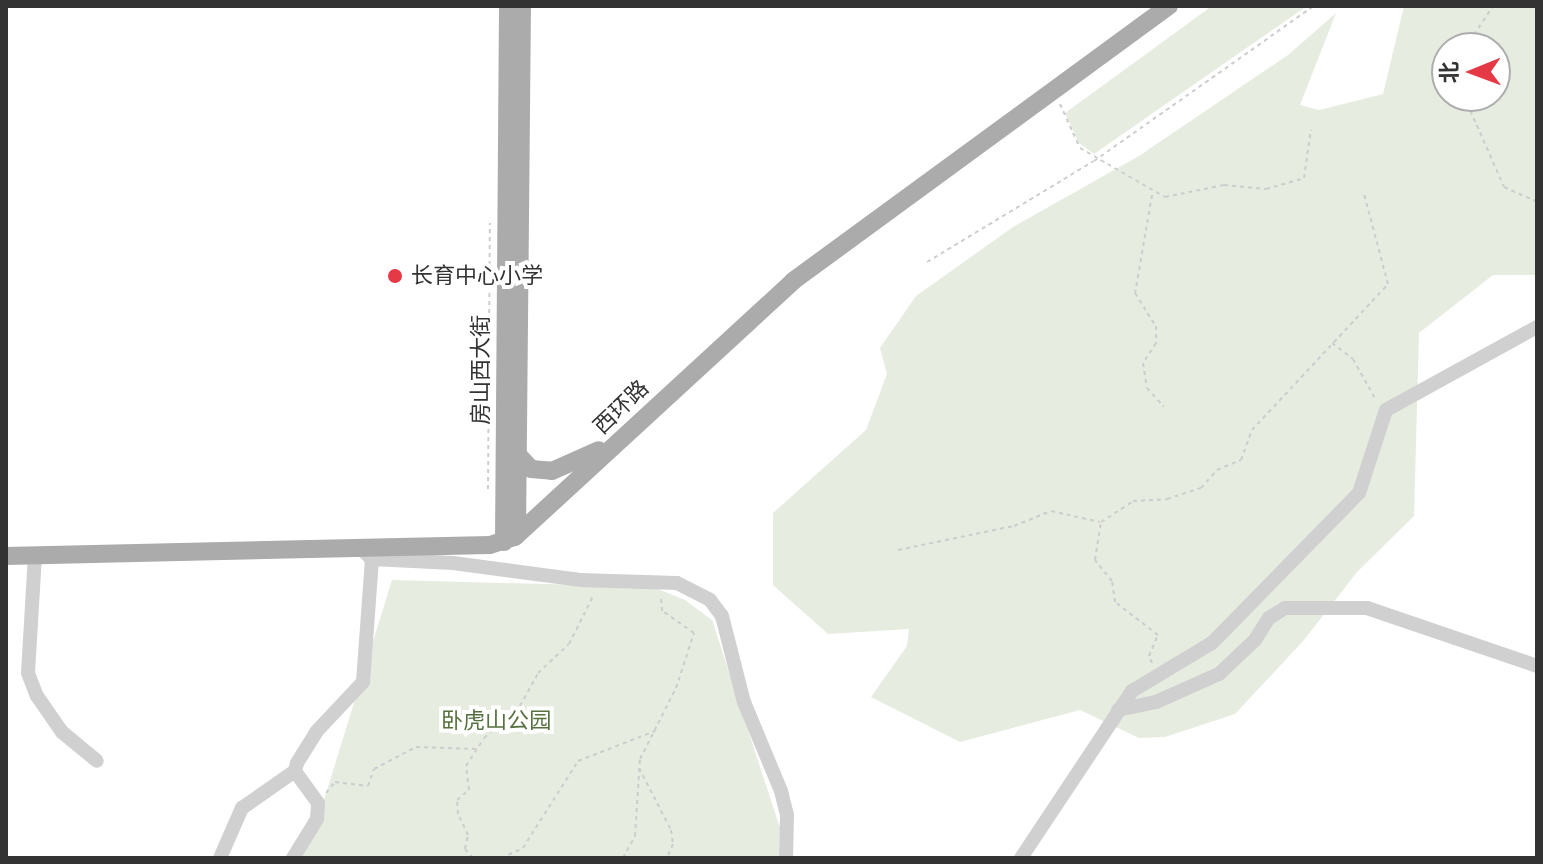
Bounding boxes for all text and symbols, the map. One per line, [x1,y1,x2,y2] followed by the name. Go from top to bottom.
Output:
[1431,32,1511,112] north arrow
[1435,61,1463,84] text: 北
[411,263,543,289] place label: 长育中心小学
[386,267,404,285] marker: 长育中心小学
[468,315,494,425] street label: 房山西大街
[588,375,654,439] street label: 西环路
[441,708,551,734] park label: 卧虎山公园

